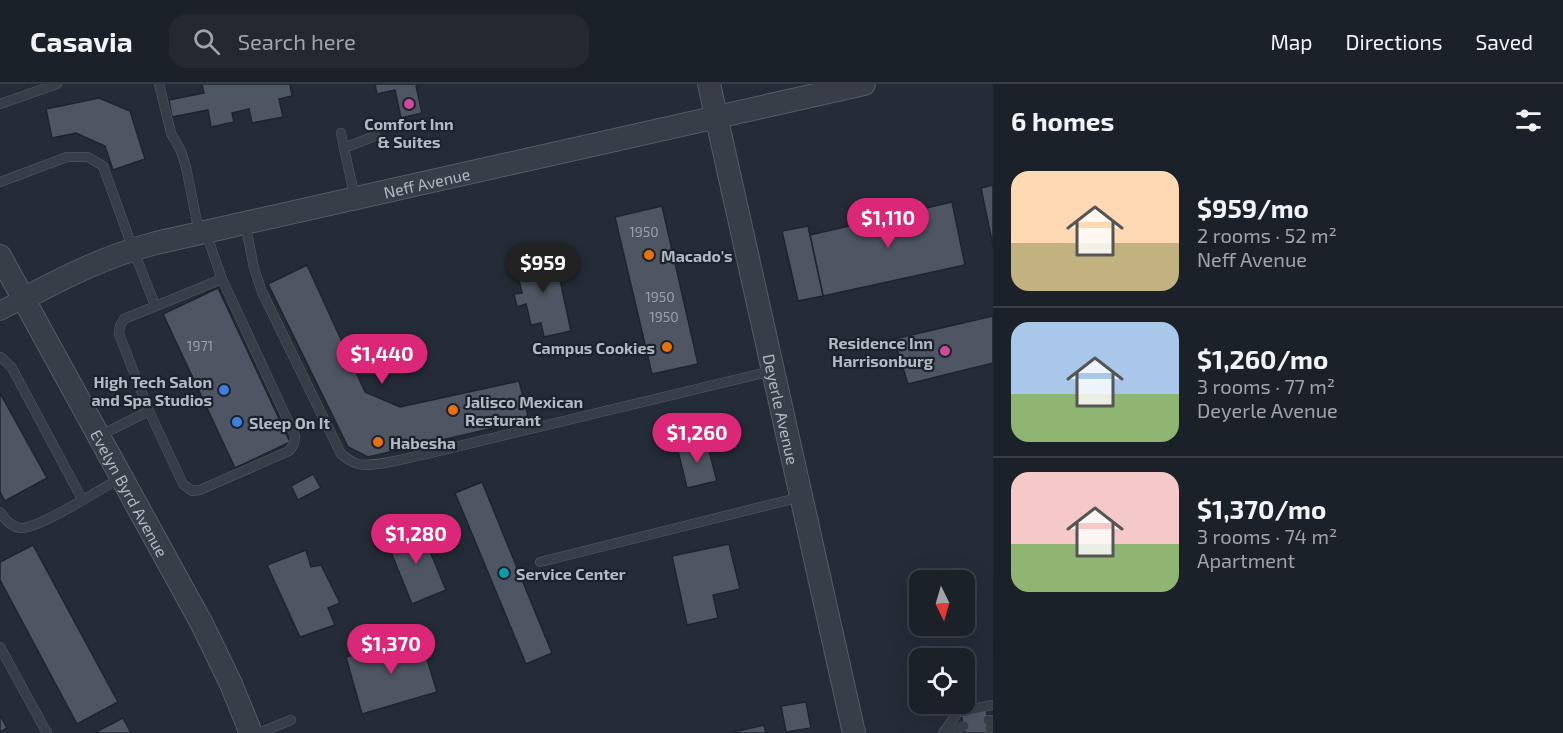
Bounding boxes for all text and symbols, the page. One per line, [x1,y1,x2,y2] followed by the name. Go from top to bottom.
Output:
[169,14,589,68] search box
[30,24,133,58] text: Casavia
[190,25,223,58] icon: search
[238,28,356,54] text: Search here
[1270,29,1313,54] text: Map
[1346,29,1442,54] text: Directions
[1475,29,1533,54] text: Saved
[402,97,416,111] marker: Comfort Inn & Suites
[1512,104,1545,137] icon: filters
[1011,105,1114,136] text: 6 homes
[364,114,454,151] place label: Comfort Inn & Suites
[382,163,472,201] street label: Neff Avenue
[1197,192,1309,223] text: $959/mo
[1059,195,1131,267] icon: home
[839,198,937,249] pin: $1,110
[861,205,915,229] text: $1,110
[629,223,659,240] house number: 1950
[1197,223,1337,247] text: 2 rooms · 52 m²
[507,243,579,294] pin: $959
[661,246,733,265] place label: Macado's
[1197,247,1307,271] text: Neff Avenue
[642,248,656,262] marker: Macado's
[520,250,566,274] text: $959
[645,288,675,305] house number: 1950
[649,308,679,325] house number: 1950
[828,333,934,370] place label: Residence Inn Harrisonburg
[333,334,431,385] pin: $1,440
[187,337,213,354] house number: 1971
[532,338,655,357] place label: Campus Cookies
[660,340,674,354] marker: Campus Cookies
[350,341,414,365] text: $1,440
[1197,343,1328,374] text: $1,260/mo
[938,344,952,358] marker: Residence Inn Harrisonburg
[1059,346,1131,418] icon: home
[760,352,803,466] street label: Deyerle Avenue
[91,372,212,409] place label: High Tech Salon and Spa Studios
[1197,374,1335,398] text: 3 rooms · 77 m²
[217,383,231,397] marker: High Tech Salon and Spa Studios
[465,392,583,429] place label: Jalisco Mexican Resturant
[1197,398,1338,422] text: Deyerle Avenue
[446,403,460,417] marker: Jalisco Mexican Resturant
[249,413,330,432] place label: Sleep On It
[648,413,746,464] pin: $1,260
[230,415,244,429] marker: Sleep On It
[666,420,728,444] text: $1,260
[87,426,172,560] street label: Evelyn Byrd Avenue
[390,433,456,452] place label: Habesha
[371,435,385,449] marker: Habesha
[1197,493,1326,524] text: $1,370/mo
[1059,496,1131,568] icon: home
[367,514,465,565] pin: $1,280
[385,521,447,545] text: $1,280
[1197,524,1337,548] text: 3 rooms · 74 m²
[1197,548,1295,572] text: Apartment
[516,564,626,583] place label: Service Center
[497,566,511,580] marker: Service Center
[909,570,975,636] north arrow
[909,570,975,714] map controls
[342,624,440,675] pin: $1,370
[361,631,421,655] text: $1,370
[909,648,975,714] button: locate

